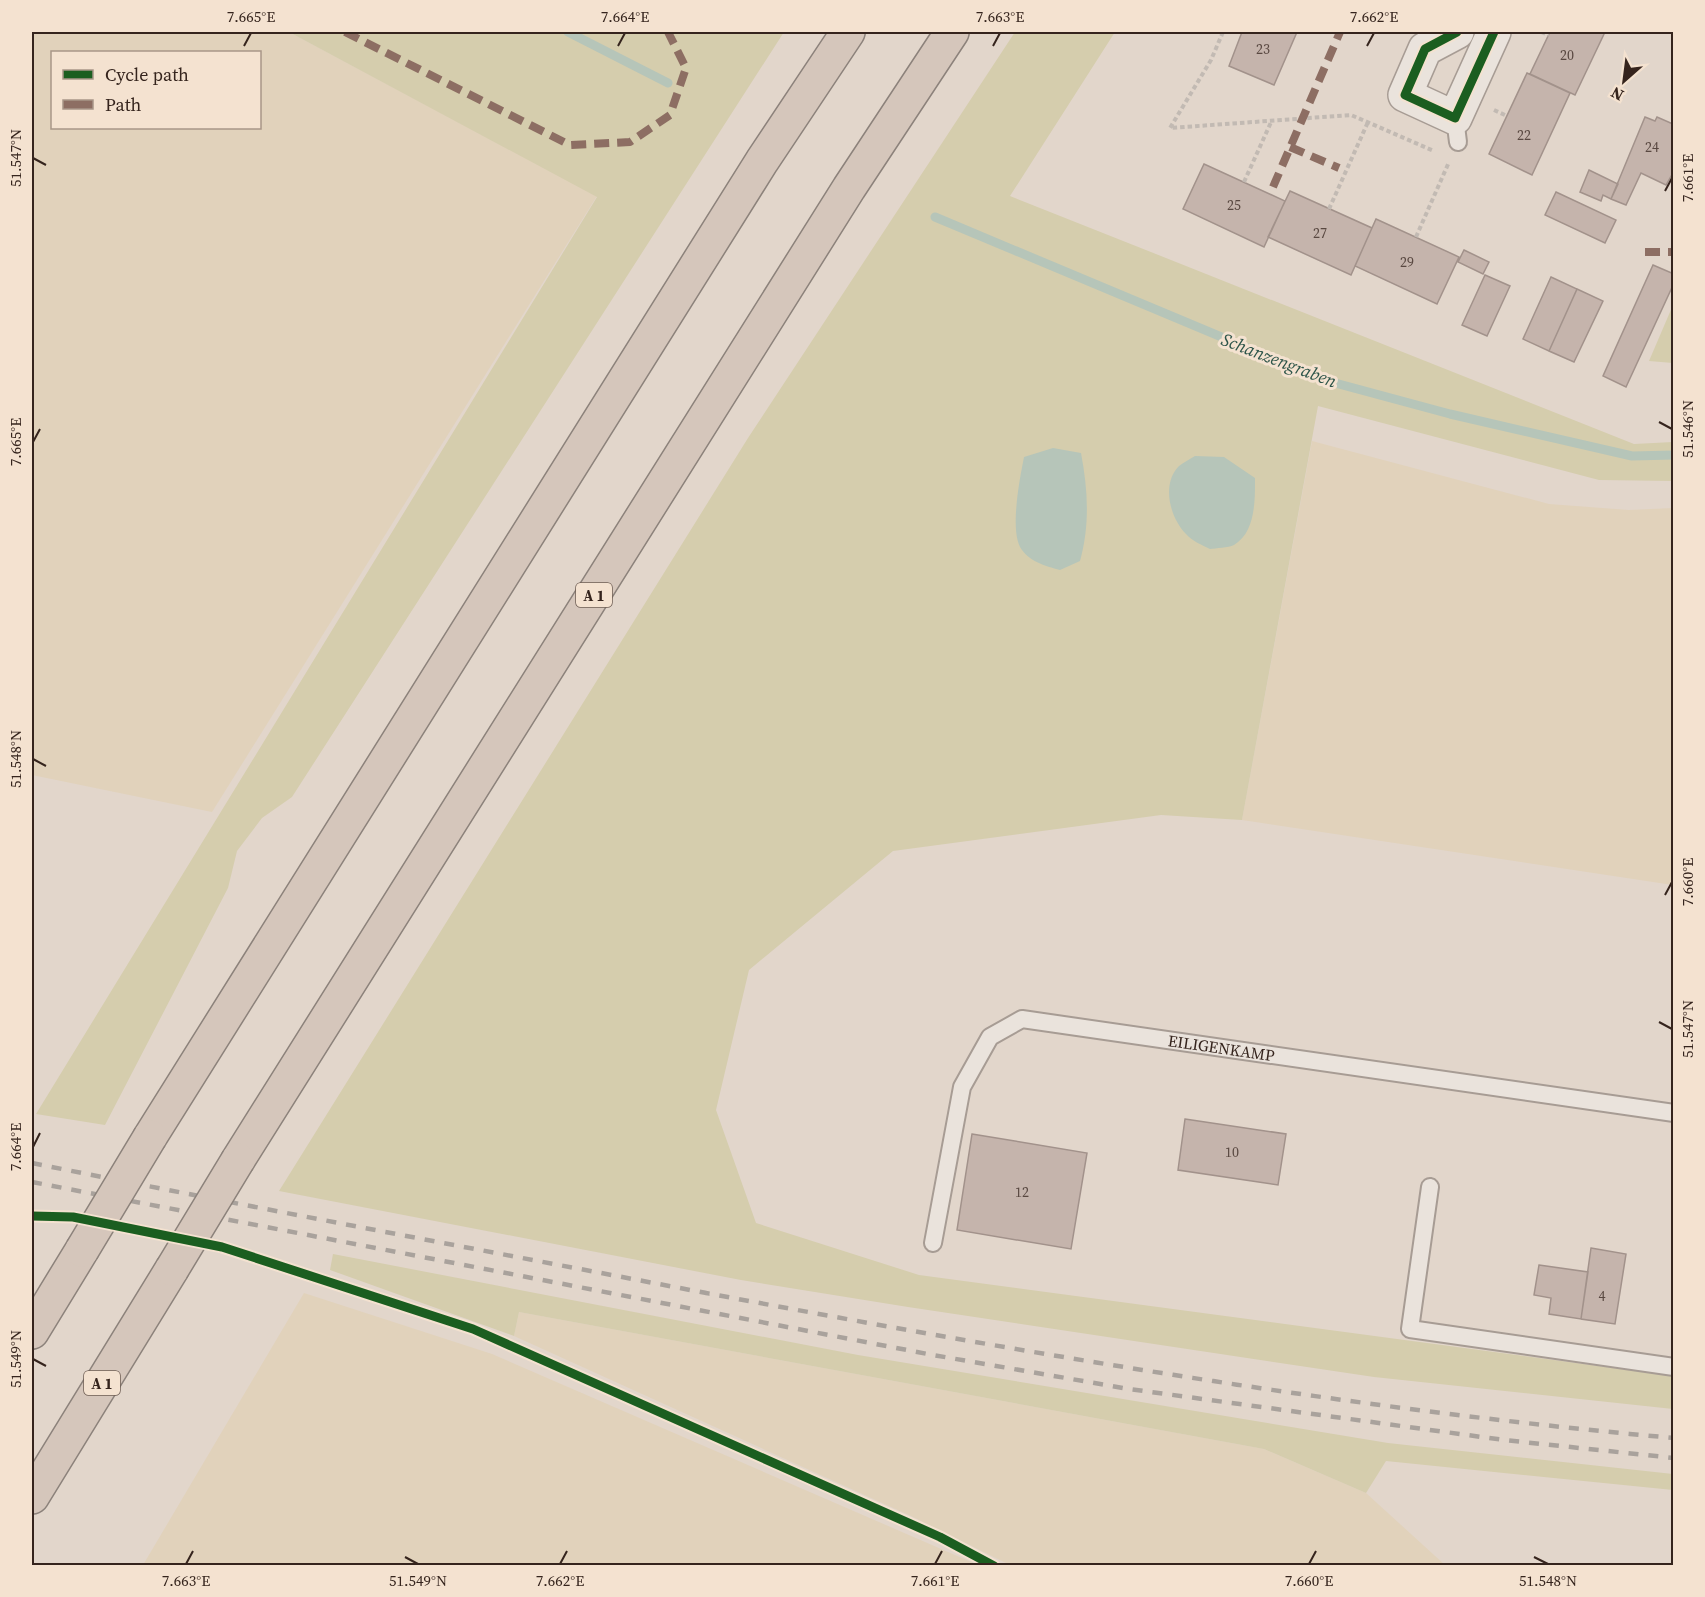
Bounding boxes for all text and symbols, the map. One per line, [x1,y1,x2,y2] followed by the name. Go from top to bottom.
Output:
[227,6,275,27] text: 7.665°E
[601,6,649,27] text: 7.664°E
[976,6,1024,27] text: 7.663°E
[1350,6,1398,27] text: 7.662°E
[1256,39,1270,59] house number: 23
[1560,45,1574,65] house number: 20
[51,51,261,129] legend
[1594,51,1654,111] north arrow
[105,62,189,87] text: Cycle path
[1606,82,1627,107] text: N
[105,92,142,117] text: Path
[1517,125,1531,145] house number: 22
[5,129,26,187] text: 51.547°N
[1645,137,1659,157] house number: 24
[1677,154,1698,202] text: 7.661°E
[1227,195,1241,215] house number: 25
[1313,223,1327,243] house number: 27
[1400,252,1414,272] house number: 29
[1218,327,1340,393] water label: Schanzengraben
[1677,400,1698,458] text: 51.546°N
[5,418,26,466] text: 7.665°E
[576,583,612,607] road number: A 1
[5,730,26,788] text: 51.548°N
[1677,858,1698,906] text: 7.660°E
[1677,1000,1698,1058] text: 51.547°N
[1166,1029,1277,1066] street label: EILIGENKAMP
[5,1123,26,1171] text: 7.664°E
[1225,1142,1239,1162] house number: 10
[1015,1182,1029,1202] house number: 12
[1599,1286,1606,1306] house number: 4
[5,1330,26,1388] text: 51.549°N
[84,1371,120,1395] road number: A 1
[162,1570,210,1591] text: 7.663°E
[389,1570,447,1591] text: 51.549°N
[536,1570,584,1591] text: 7.662°E
[911,1570,959,1591] text: 7.661°E
[1285,1570,1333,1591] text: 7.660°E
[1519,1570,1577,1591] text: 51.548°N

